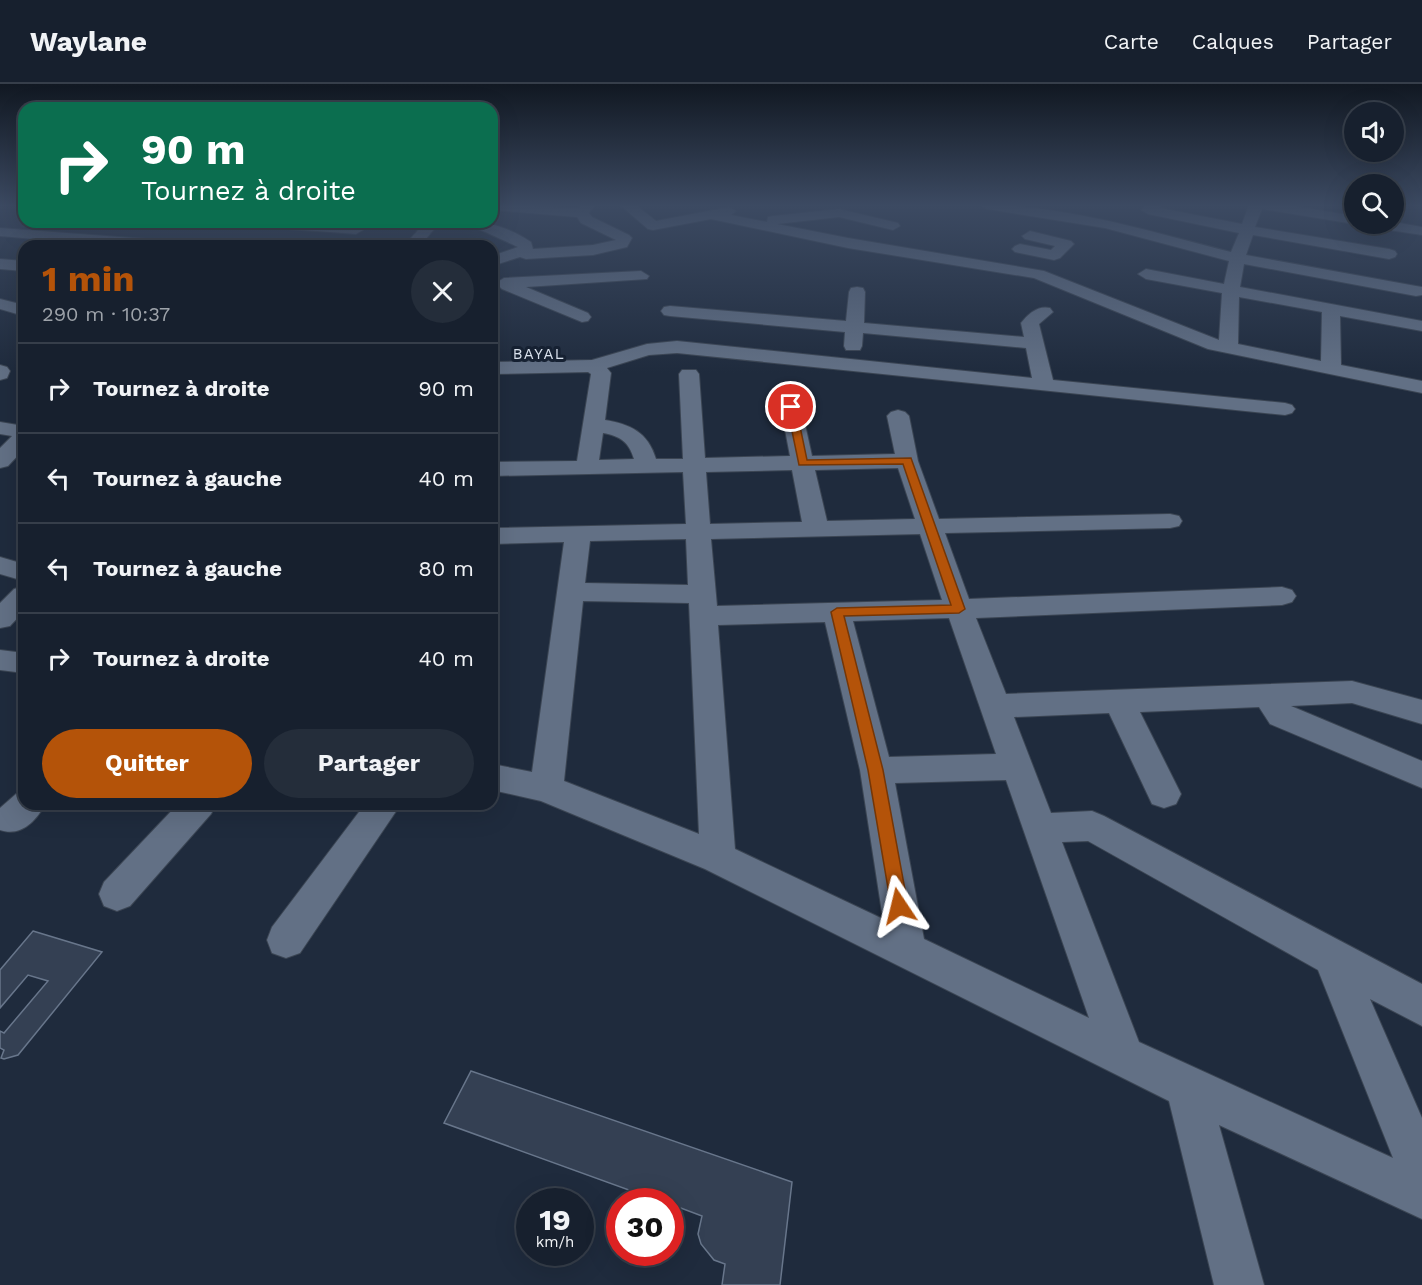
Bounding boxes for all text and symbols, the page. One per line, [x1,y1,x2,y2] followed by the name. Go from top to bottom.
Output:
[30,25,147,58] text: Waylane
[1104,29,1159,54] text: Carte
[1192,29,1274,54] text: Calques
[1307,29,1392,54] text: Partager
[1344,102,1404,234] map controls
[1344,102,1404,162] button: sound
[141,125,245,174] text: 90 m
[42,126,120,204] icon: right
[1344,174,1404,234] button: search
[141,175,356,207] text: Tournez à droite
[42,258,134,300] text: 1 min
[411,260,474,323] button: close
[42,302,170,326] text: 290 m · 10:37
[513,345,565,363] district label: BAYAL
[42,372,75,405] icon: right
[93,376,270,401] text: Tournez à droite
[418,376,474,401] text: 90 m
[765,381,816,432] pin
[774,390,807,423] icon: arrive
[42,462,75,495] icon: left
[93,466,282,491] text: Tournez à gauche
[418,466,474,491] text: 40 m
[42,552,75,585] icon: left
[93,556,282,581] text: Tournez à gauche
[418,556,474,581] text: 80 m
[42,642,75,675] icon: right
[93,646,270,671] text: Tournez à droite
[418,646,474,671] text: 40 m
[42,729,252,798] button: Quitter
[264,729,474,798] button: Partager
[867,874,931,938] position arrow
[606,1188,684,1266] speed limit sign: 30
[539,1202,571,1237] text: 19
[536,1233,574,1251] text: km/h

